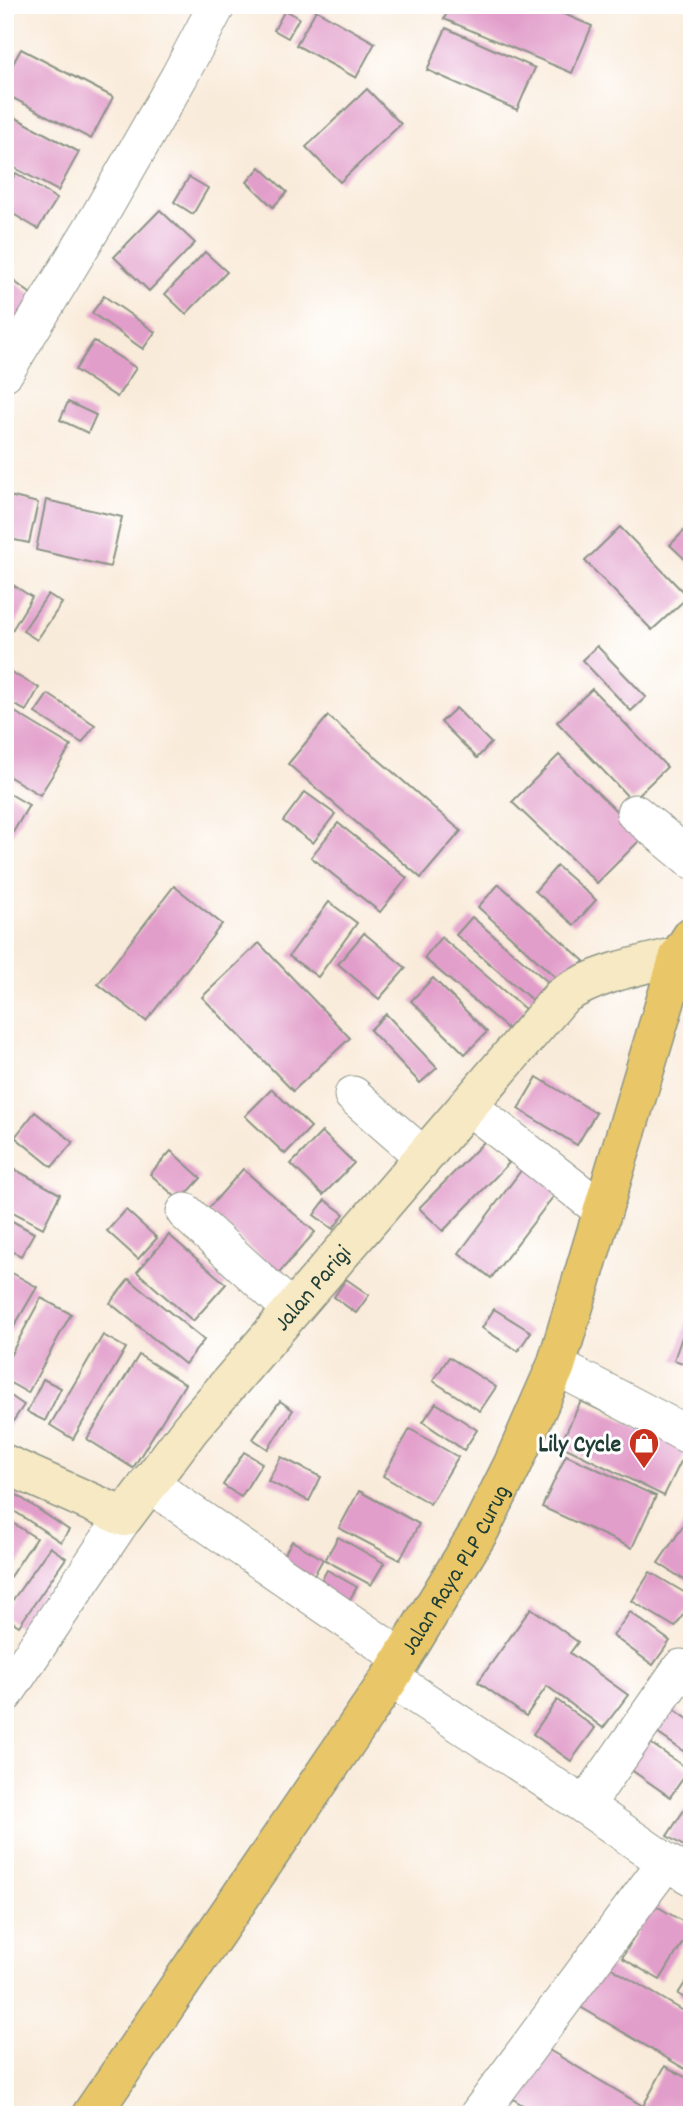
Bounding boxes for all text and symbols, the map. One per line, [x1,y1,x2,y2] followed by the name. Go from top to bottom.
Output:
[267,1239,361,1340] street label: Jalan Parigi
[627,1426,661,1470] shop icon: Lily Cycle
[538,1429,621,1463] place label: Lily Cycle
[394,1480,520,1662] street label: Jalan Raya PLP Curug

